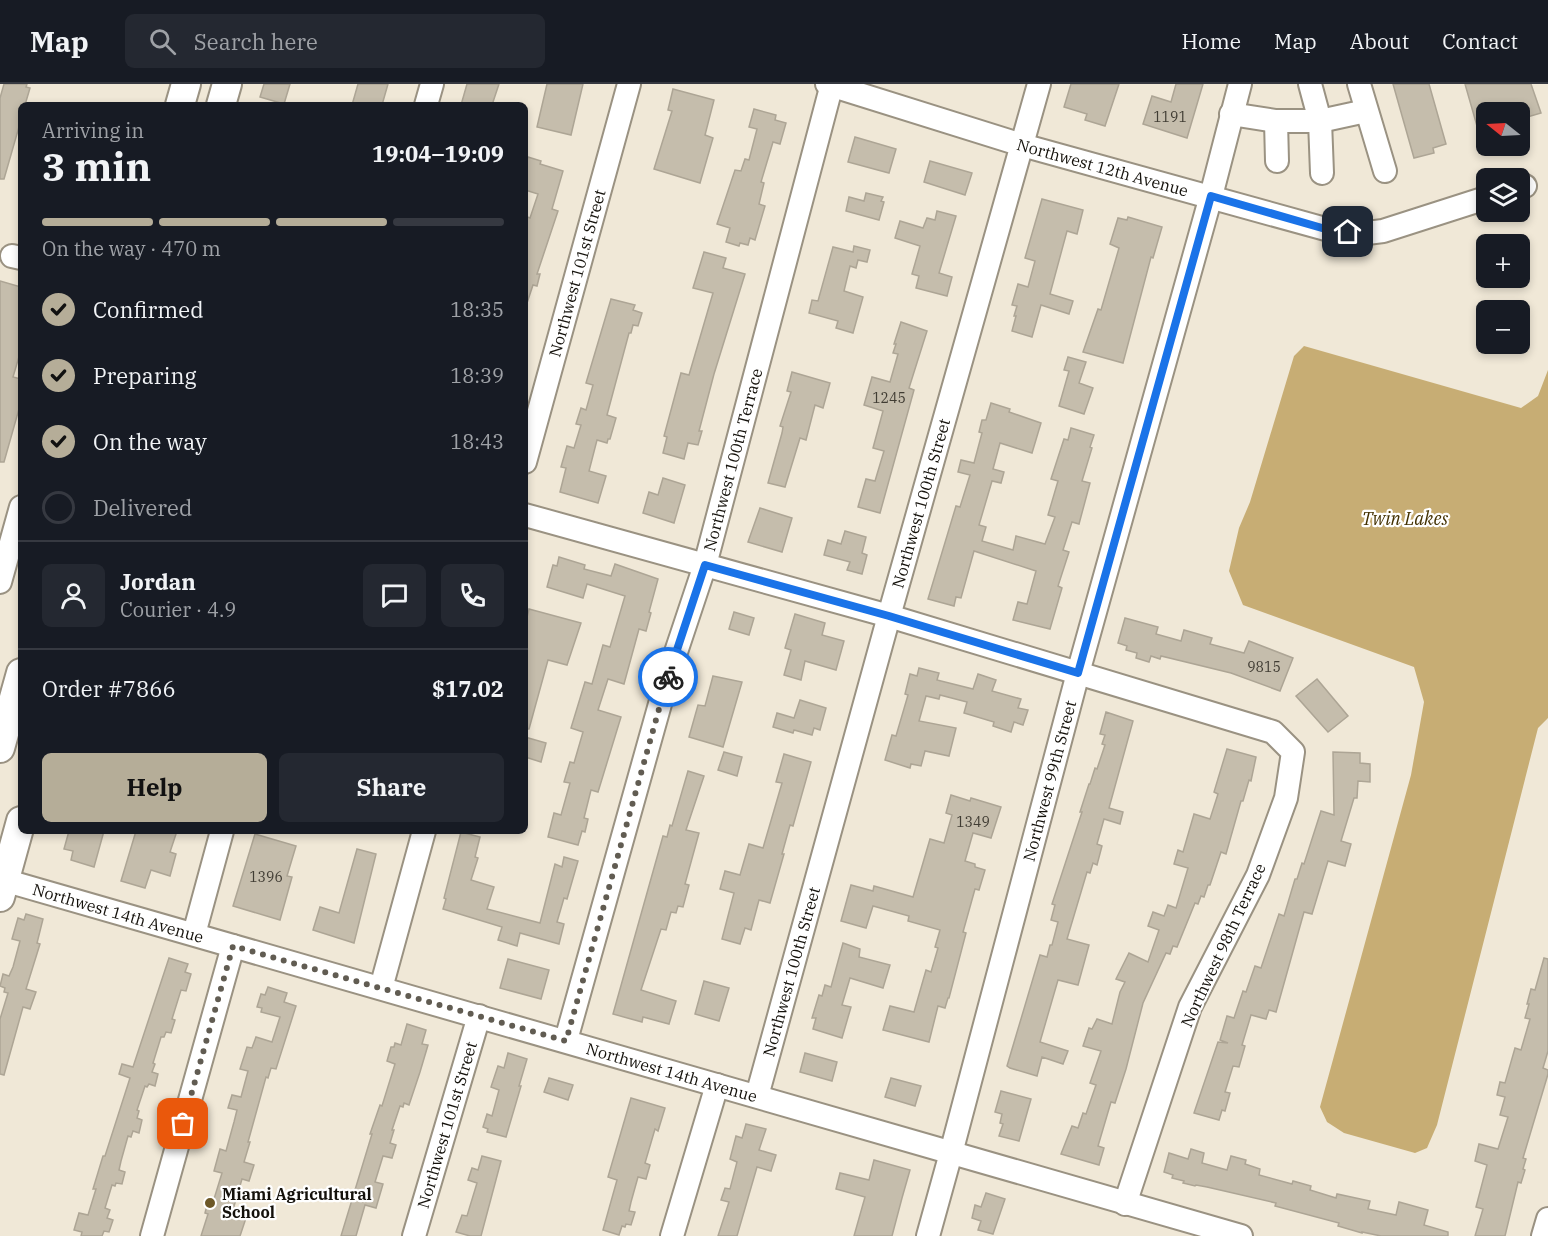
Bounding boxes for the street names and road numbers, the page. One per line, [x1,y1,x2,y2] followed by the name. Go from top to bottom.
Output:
[1015,134,1191,201] street label: Northwest 12th Avenue
[544,187,610,359] street label: Northwest 101st Street
[699,366,767,553] street label: Northwest 100th Terrace
[887,416,954,590] street label: Northwest 100th Street
[1019,698,1080,864] street label: Northwest 99th Street
[1176,860,1270,1030] street label: Northwest 98th Terrace
[30,879,206,947] street label: Northwest 14th Avenue
[758,884,824,1059] street label: Northwest 100th Street
[584,1038,760,1106] street label: Northwest 14th Avenue
[413,1039,481,1211] street label: Northwest 101st Street

